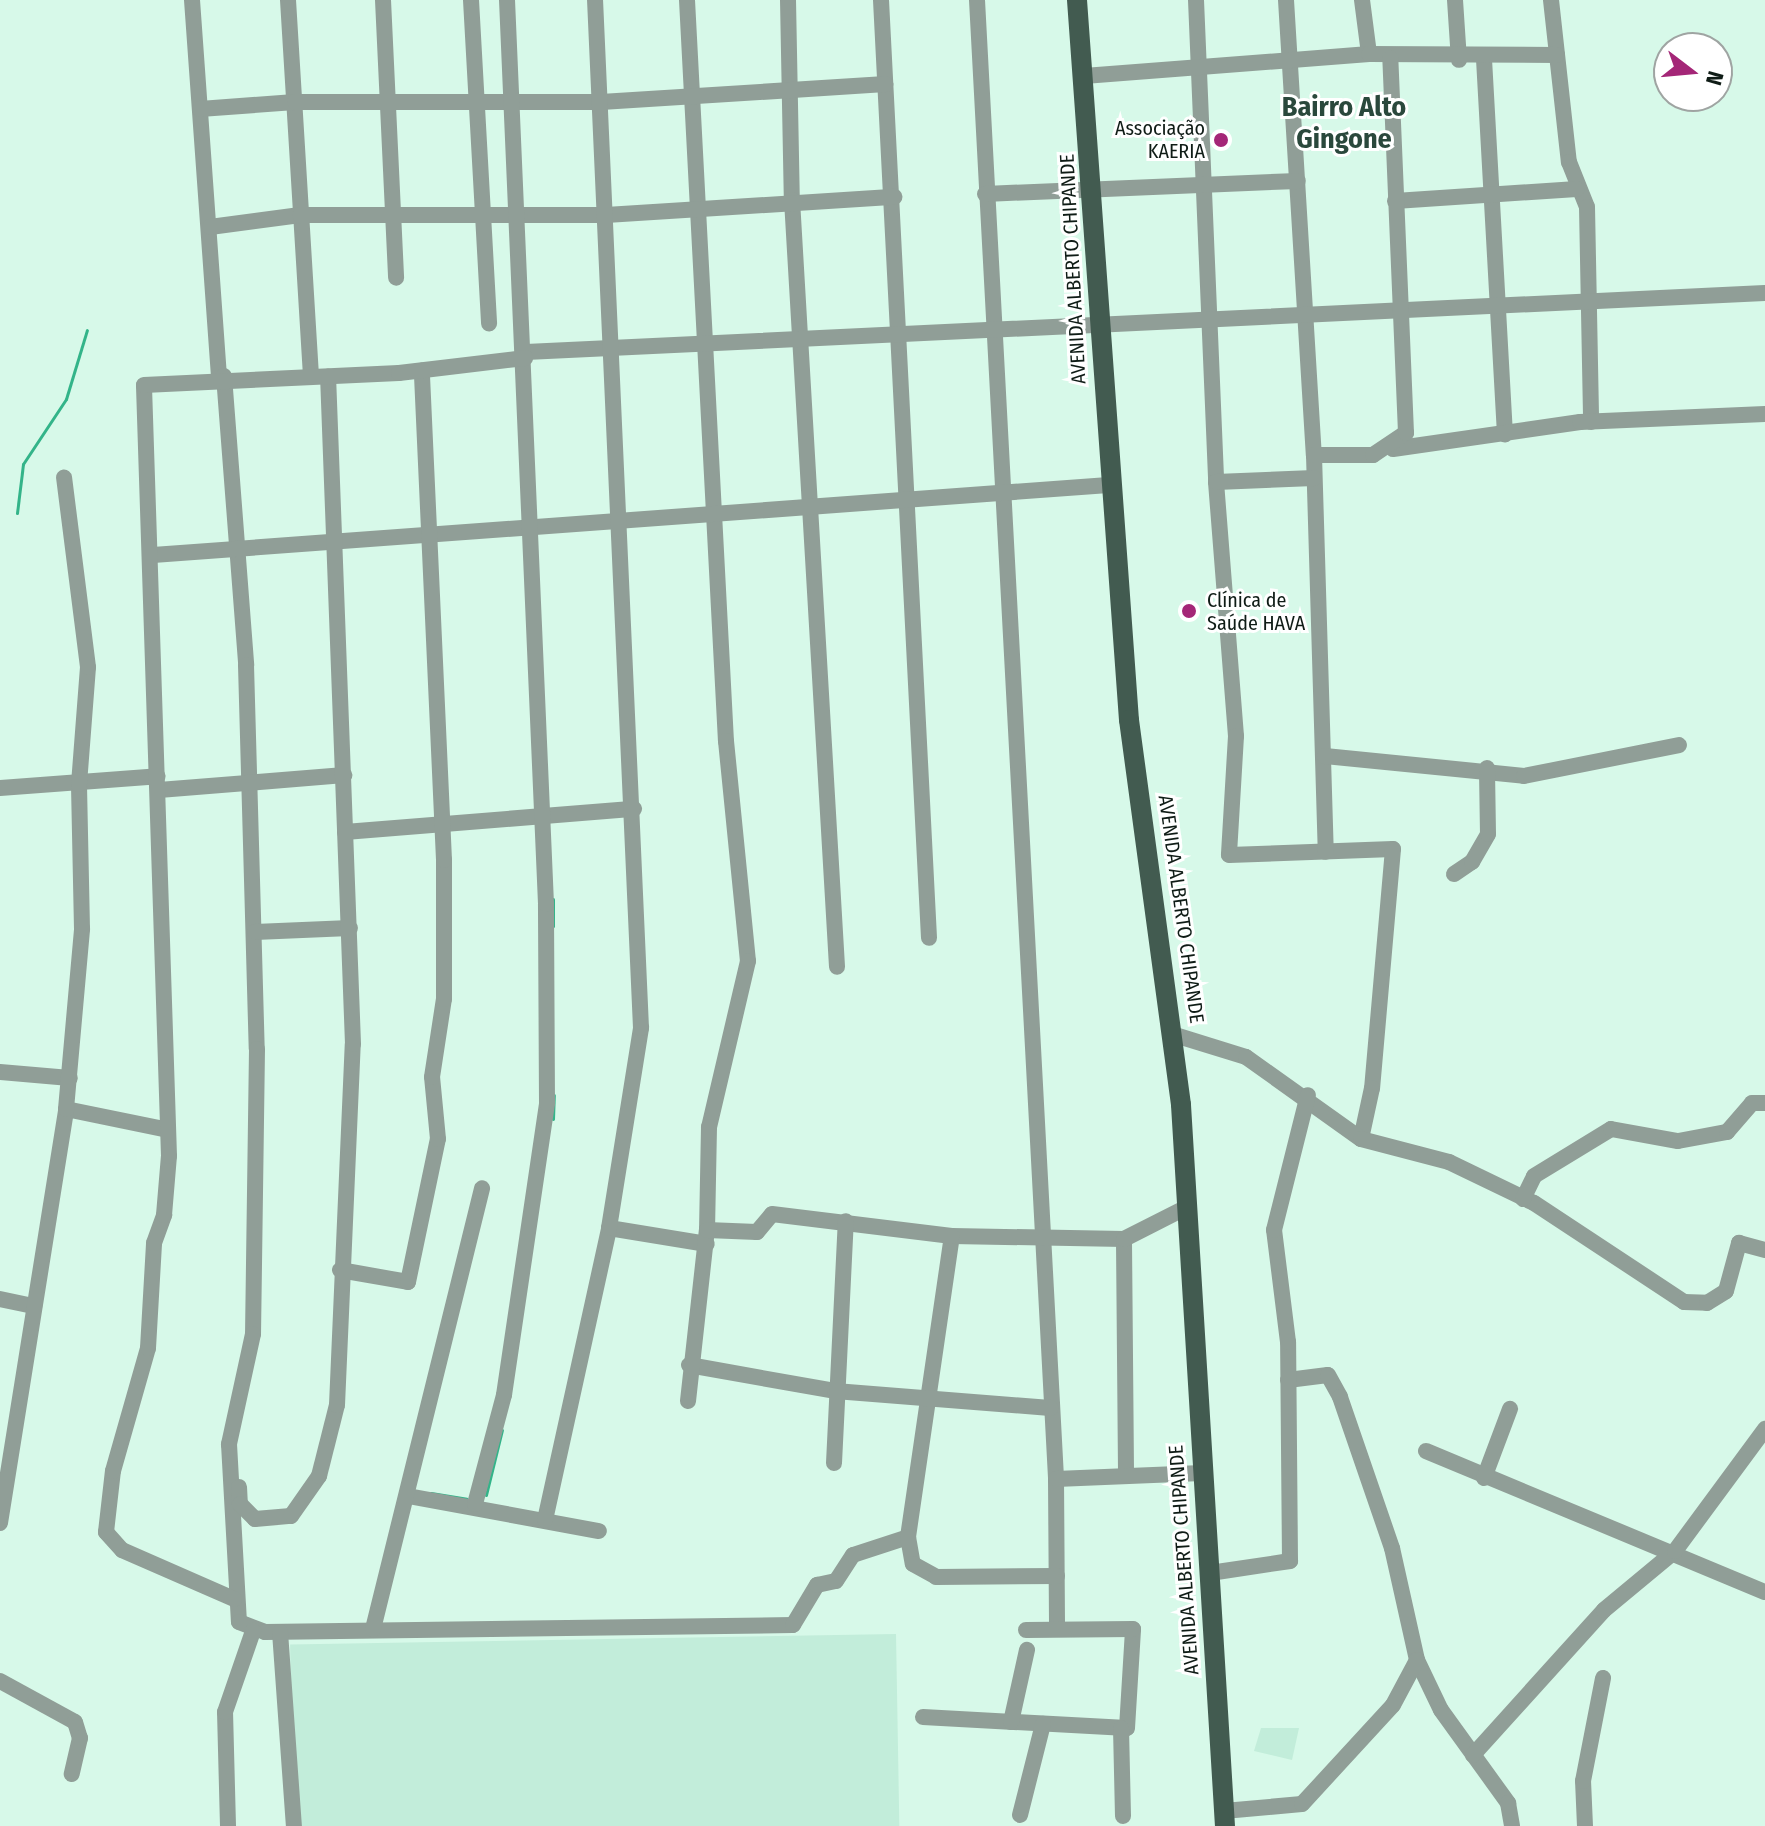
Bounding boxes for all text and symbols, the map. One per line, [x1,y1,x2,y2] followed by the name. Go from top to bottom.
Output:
[1653,32,1733,112] north arrow
[1700,68,1729,88] text: N
[1282,90,1406,156] district label: Bairro Alto Gingone
[1115,116,1205,163] place label: Associação KAERIA
[1212,131,1230,149] marker: Associação KAERIA
[1055,153,1091,385] street label: AVENIDA ALBERTO CHIPANDE
[1207,588,1305,635] place label: Clínica de Saúde HAVA
[1178,600,1200,622] marker: Clínica de Saúde HAVA
[1153,793,1209,1025] street label: AVENIDA ALBERTO CHIPANDE
[1164,1444,1204,1676] street label: AVENIDA ALBERTO CHIPANDE

